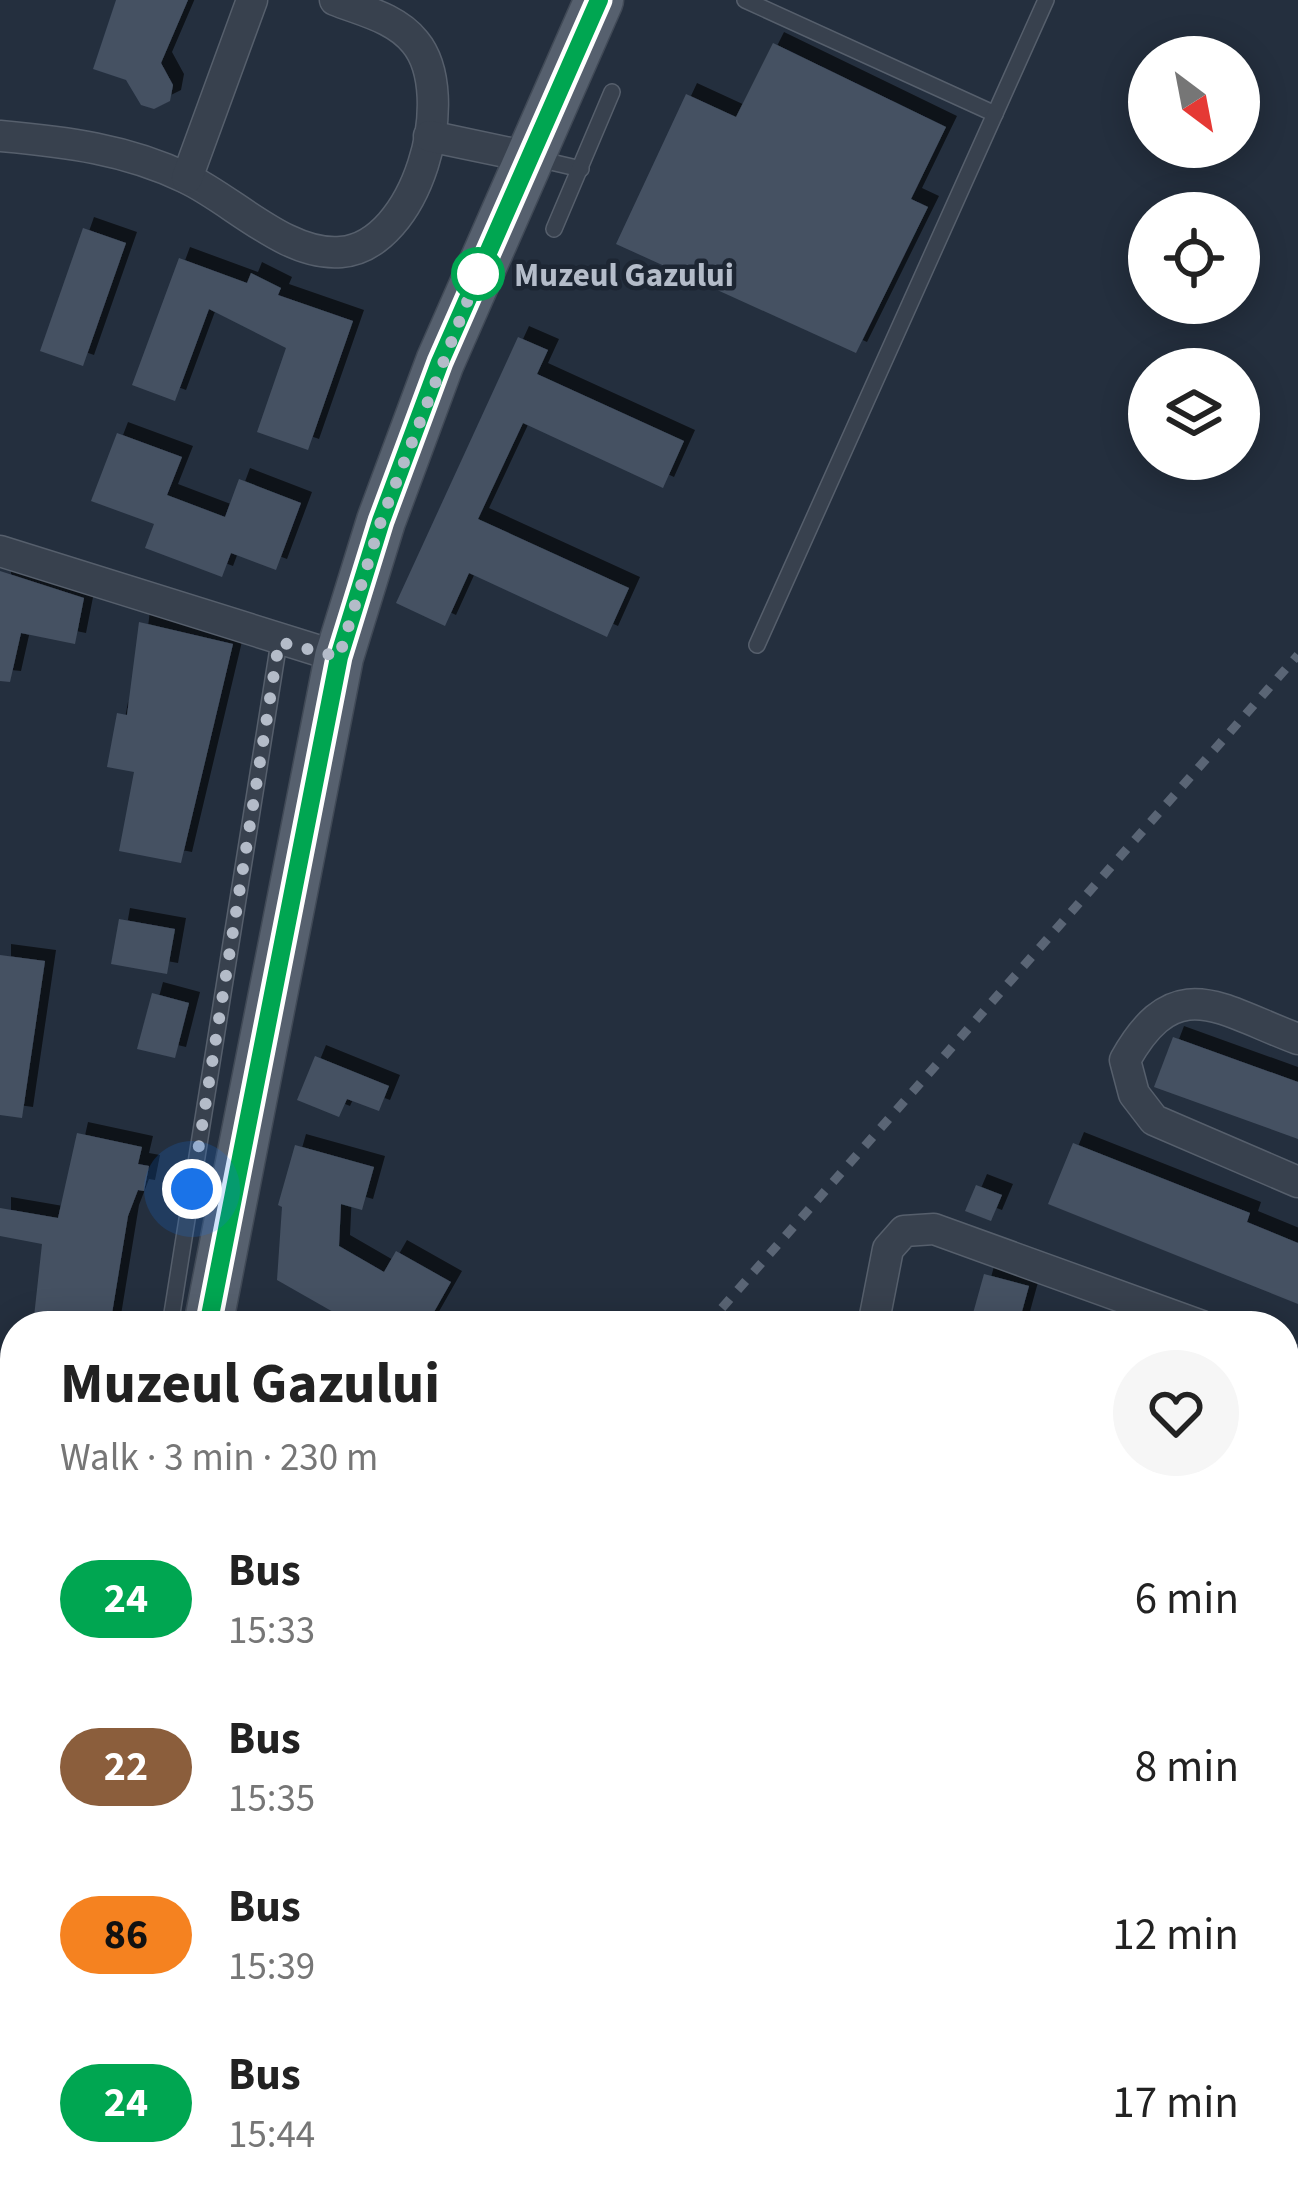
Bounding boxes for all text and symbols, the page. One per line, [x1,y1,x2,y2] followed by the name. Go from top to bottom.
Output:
[1128,36,1260,168] north arrow
[1128,36,1260,480] map controls
[1128,192,1260,324] button: locate
[453,249,503,299] marker: Muzeul Gazului
[514,252,734,299] place label: Muzeul Gazului
[1128,348,1260,480] button: layers
[162,1159,222,1219] your location
[60,1344,440,1425] text: Muzeul Gazului
[1113,1350,1239,1476] button: heart
[60,1430,378,1486] text: Walk · 3 min · 230 m
[228,1539,301,1603] text: Bus
[1135,1567,1239,1631] text: 6 min
[104,1569,148,1629] text: 24
[228,1603,315,1659] text: 15:33
[228,1707,301,1771] text: Bus
[1135,1735,1239,1799] text: 8 min
[104,1737,148,1797] text: 22
[228,1771,315,1827] text: 15:35
[228,1875,301,1939] text: Bus
[1112,1903,1239,1967] text: 12 min
[104,1905,148,1965] text: 86
[228,1939,315,1995] text: 15:39
[228,2043,301,2107] text: Bus
[1112,2071,1239,2135] text: 17 min
[104,2073,148,2133] text: 24
[228,2107,315,2163] text: 15:44

